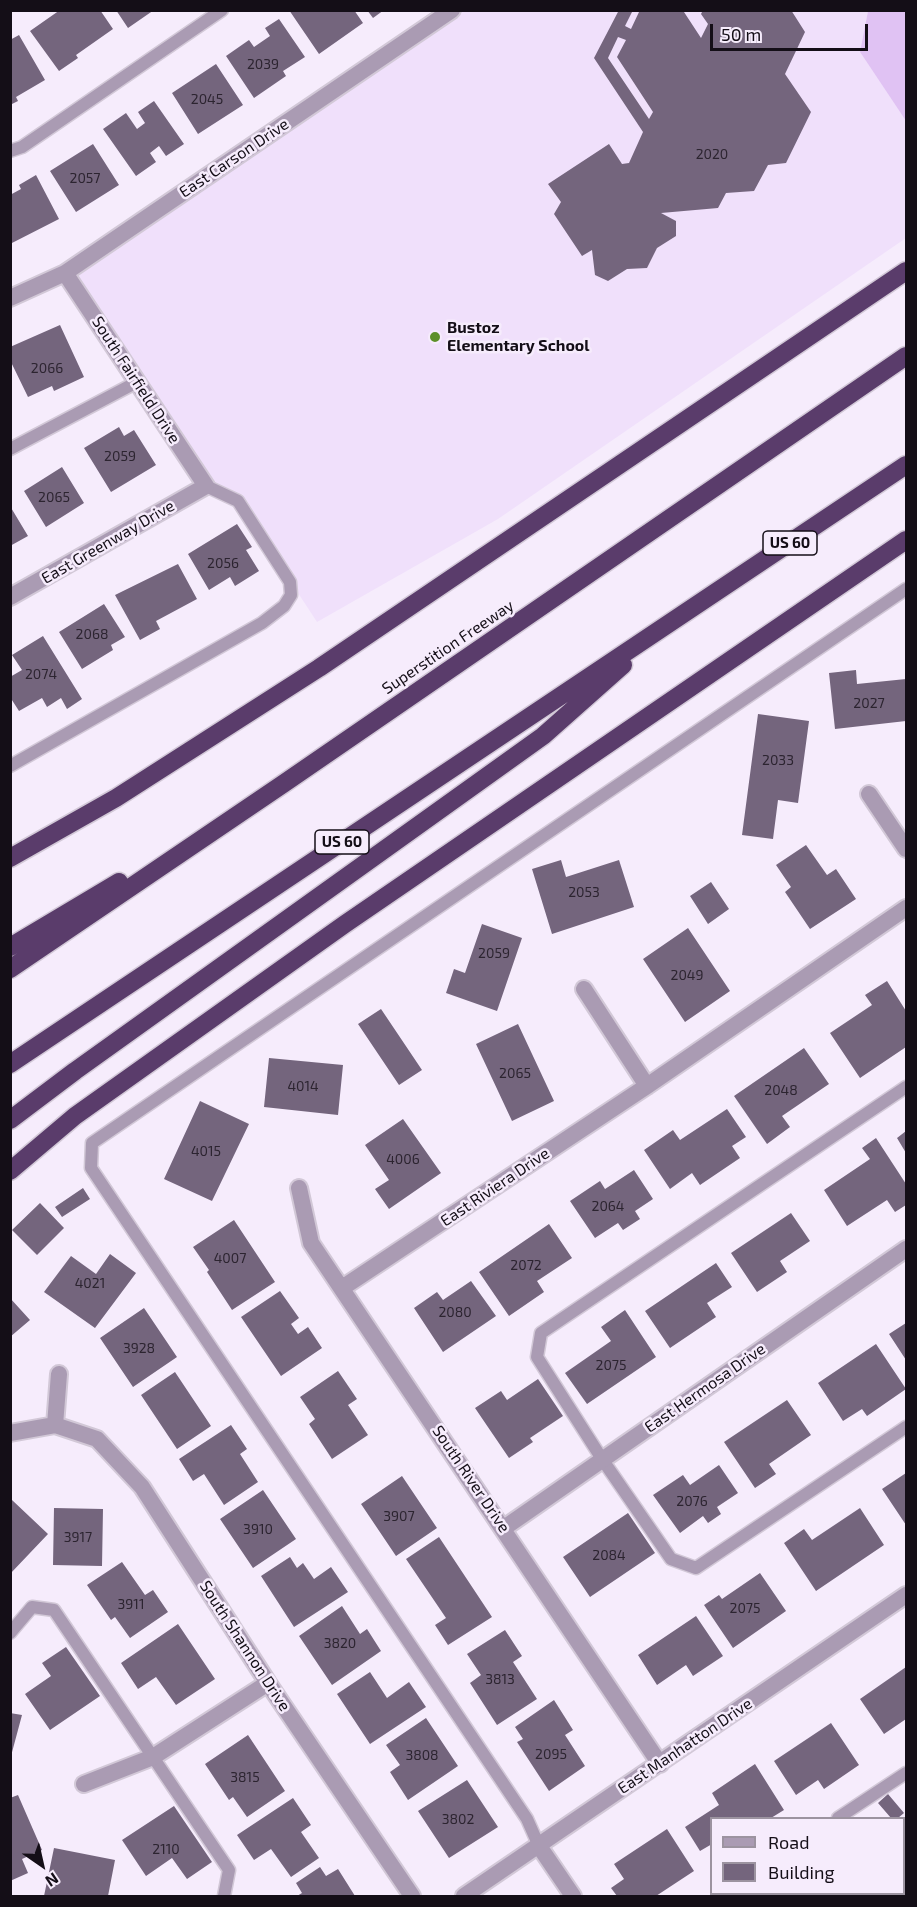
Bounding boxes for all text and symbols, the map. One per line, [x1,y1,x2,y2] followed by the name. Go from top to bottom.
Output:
[713,12,870,50] scale bar
[721,23,761,45] text: 50 m
[247,56,279,72] house number: 2039
[191,91,223,107] house number: 2045
[176,114,292,202] street label: East Carson Drive
[696,146,728,162] house number: 2020
[70,170,100,186] house number: 2057
[88,313,184,447] street label: South Fairfield Drive
[447,318,590,356] place label: Bustoz Elementary School
[428,330,442,344] marker: Bustoz Elementary School
[31,360,63,376] house number: 2066
[104,448,136,464] house number: 2059
[38,489,70,505] house number: 2065
[38,496,178,588] street label: East Greenway Drive
[763,531,817,555] road number: US 60
[207,555,239,571] house number: 2056
[378,596,518,698] street label: Superstition Freeway
[76,626,108,642] house number: 2068
[25,666,57,682] house number: 2074
[853,695,885,711] house number: 2027
[762,752,794,768] house number: 2033
[315,830,369,854] road number: US 60
[568,884,600,900] house number: 2053
[478,945,510,961] house number: 2059
[671,967,703,983] house number: 2049
[499,1065,531,1081] house number: 2065
[287,1078,319,1094] house number: 4014
[764,1082,798,1098] house number: 2048
[191,1143,221,1159] house number: 4015
[437,1143,553,1231] street label: East Riviera Drive
[386,1151,420,1167] house number: 4006
[592,1198,624,1214] house number: 2064
[214,1250,246,1266] house number: 4007
[510,1257,542,1273] house number: 2072
[75,1275,105,1291] house number: 4021
[438,1304,472,1320] house number: 2080
[641,1339,769,1437] street label: East Hermosa Drive
[123,1340,155,1356] house number: 3928
[596,1357,626,1373] house number: 2075
[428,1422,514,1536] street label: South River Drive
[676,1493,708,1509] house number: 2076
[383,1508,415,1524] house number: 3907
[243,1521,273,1537] house number: 3910
[64,1529,92,1545] house number: 3917
[592,1547,626,1563] house number: 2084
[196,1577,294,1715] street label: South Shannon Drive
[118,1596,144,1612] house number: 3911
[730,1600,760,1616] house number: 2075
[324,1635,356,1651] house number: 3820
[485,1671,515,1687] house number: 3813
[614,1694,756,1798] street label: East Manhatton Drive
[535,1746,567,1762] house number: 2095
[405,1747,439,1763] house number: 3808
[230,1769,260,1785] house number: 3815
[442,1811,474,1827] house number: 3802
[710,1817,905,1895] legend
[768,1831,809,1853] text: Road
[12,1835,72,1895] north arrow
[152,1841,180,1857] house number: 2110
[768,1861,835,1883] text: Building
[42,1869,62,1891] text: N

